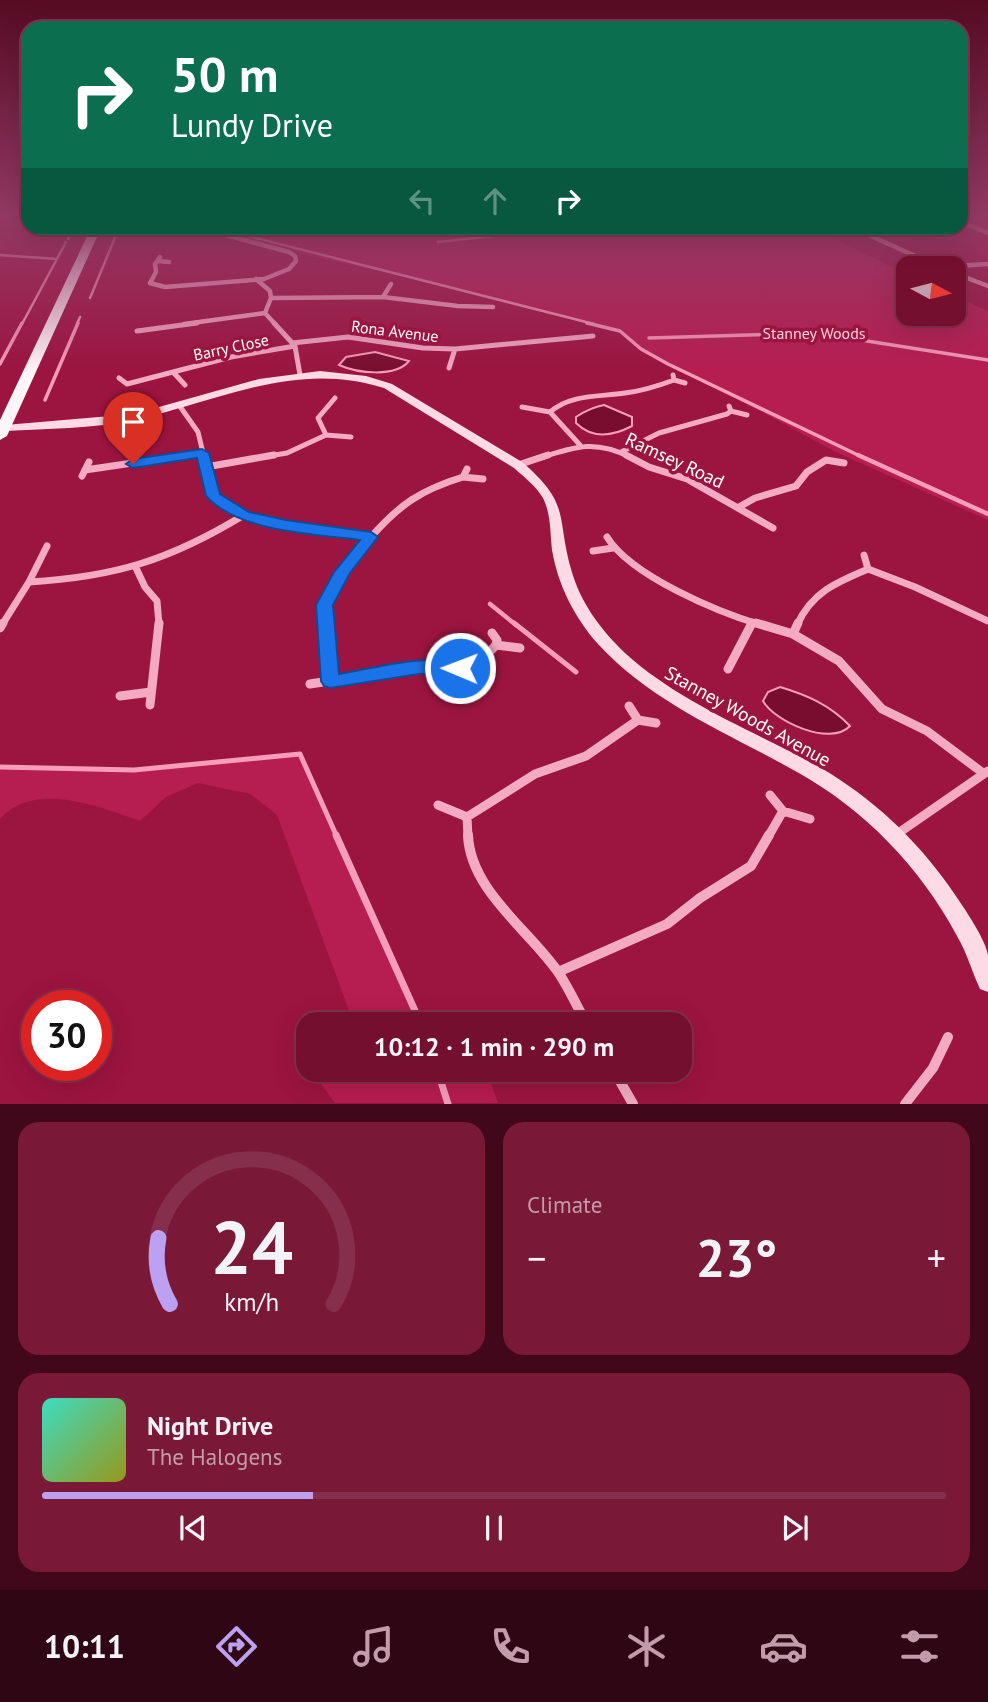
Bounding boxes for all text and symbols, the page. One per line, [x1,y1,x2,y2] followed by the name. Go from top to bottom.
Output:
[171,42,278,106] text: 50 m
[56,49,147,140] icon: right
[171,104,333,146] text: Lundy Drive
[403,182,441,220] icon: left
[476,182,514,220] icon: ahead
[549,182,587,220] icon: right
[896,256,966,326] north arrow
[896,256,966,326] map controls
[350,316,440,346] street label: Rona Avenue
[762,323,866,343] park label: Stanney Woods
[191,329,271,365] street label: Barry Close
[103,392,163,464] pin
[114,403,152,441] icon: arrive
[622,427,728,493] street label: Ramsey Road
[423,631,497,705] position arrow
[661,660,835,772] street label: Stanney Woods Avenue
[21,990,112,1081] speed limit sign: 30
[374,1030,614,1063] text: 10:12 · 1 min · 290 m
[527,1190,602,1219] text: Climate
[210,1201,293,1295] text: 24
[696,1224,777,1291] text: 23°
[527,1233,546,1282] text: −
[927,1233,946,1282] text: +
[224,1286,279,1318] text: km/h
[147,1409,273,1442] text: Night Drive
[147,1442,282,1471] text: The Halogens
[174,1509,212,1547] icon: previous
[475,1509,513,1547] icon: pause
[776,1509,814,1547] icon: next
[212,1622,261,1671] icon: directions
[349,1622,398,1671] icon: music
[486,1622,535,1671] icon: phone
[622,1622,671,1671] icon: climate
[759,1622,808,1671] icon: car
[895,1622,944,1671] icon: filters
[44,1625,125,1667] text: 10:11

